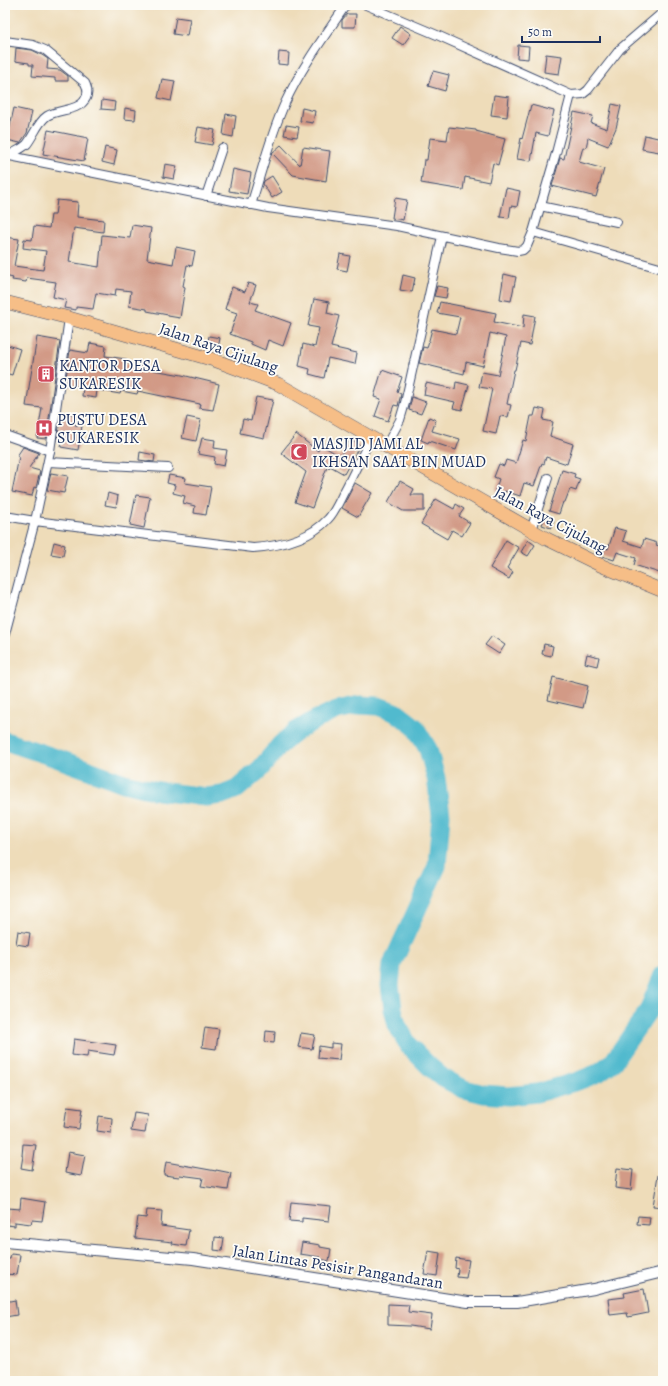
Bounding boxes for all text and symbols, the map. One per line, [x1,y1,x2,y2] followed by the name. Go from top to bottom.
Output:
[522,18,600,44] scale bar
[528,24,552,40] text: 50 m
[156,317,281,379] street label: Jalan Raya Cijulang
[59,355,161,395] place label: KANTOR DESA SUKARESIK
[36,364,56,384] building icon: KANTOR DESA SUKARESIK
[57,409,147,449] place label: PUSTU DESA SUKARESIK
[34,418,54,438] hospital icon: PUSTU DESA SUKARESIK
[312,433,486,473] place label: MASJID JAMI AL IKHSAN SAAT BIN MUAD
[289,442,309,462] mosque icon: MASJID JAMI AL IKHSAN SAAT BIN MUAD
[490,481,611,559] street label: Jalan Raya Cijulang
[231,1239,445,1295] street label: Jalan Lintas Pesisir Pangandaran

